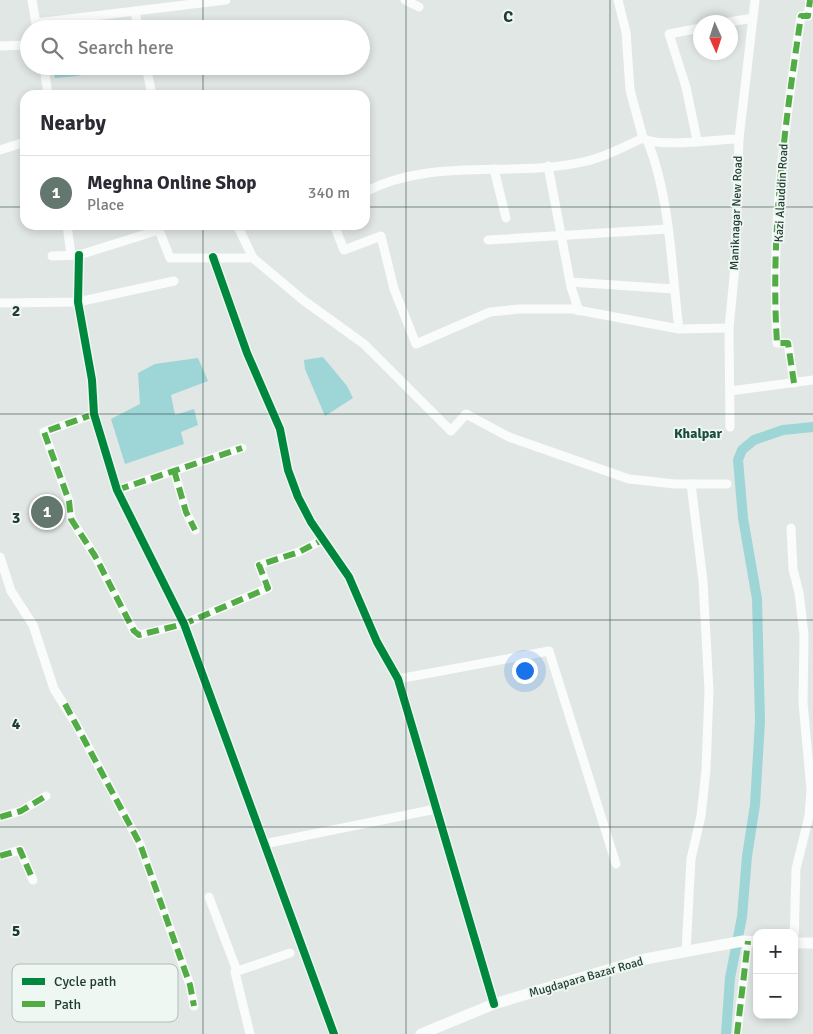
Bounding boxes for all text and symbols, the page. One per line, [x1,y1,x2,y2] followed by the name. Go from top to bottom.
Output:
[503,7,513,27] text: C
[693,15,738,60] north arrow
[20,20,370,75] search box
[38,34,66,62] icon: search
[78,36,174,60] text: Search here
[40,110,106,136] text: Nearby
[771,143,792,243] street label: Kazi Alauddin Road
[727,155,746,271] street label: Maniknagar New Road
[87,171,257,195] text: Meghna Online Shop
[52,183,60,203] text: 1
[308,183,350,203] text: 340 m
[87,195,124,215] text: Place
[12,301,20,321] text: 2
[674,425,723,442] district label: Khalpar
[31,493,63,531] pin: 1
[12,508,20,528] text: 3
[512,658,538,684] your location
[12,714,21,734] text: 4
[12,921,20,941] text: 5
[753,929,798,1019] map controls
[753,929,798,974] button: +
[527,954,645,1001] street label: Mugdapara Bazar Road
[12,964,178,1022] legend
[54,973,116,990] text: Cycle path
[753,974,798,1019] button: −
[54,996,81,1013] text: Path

